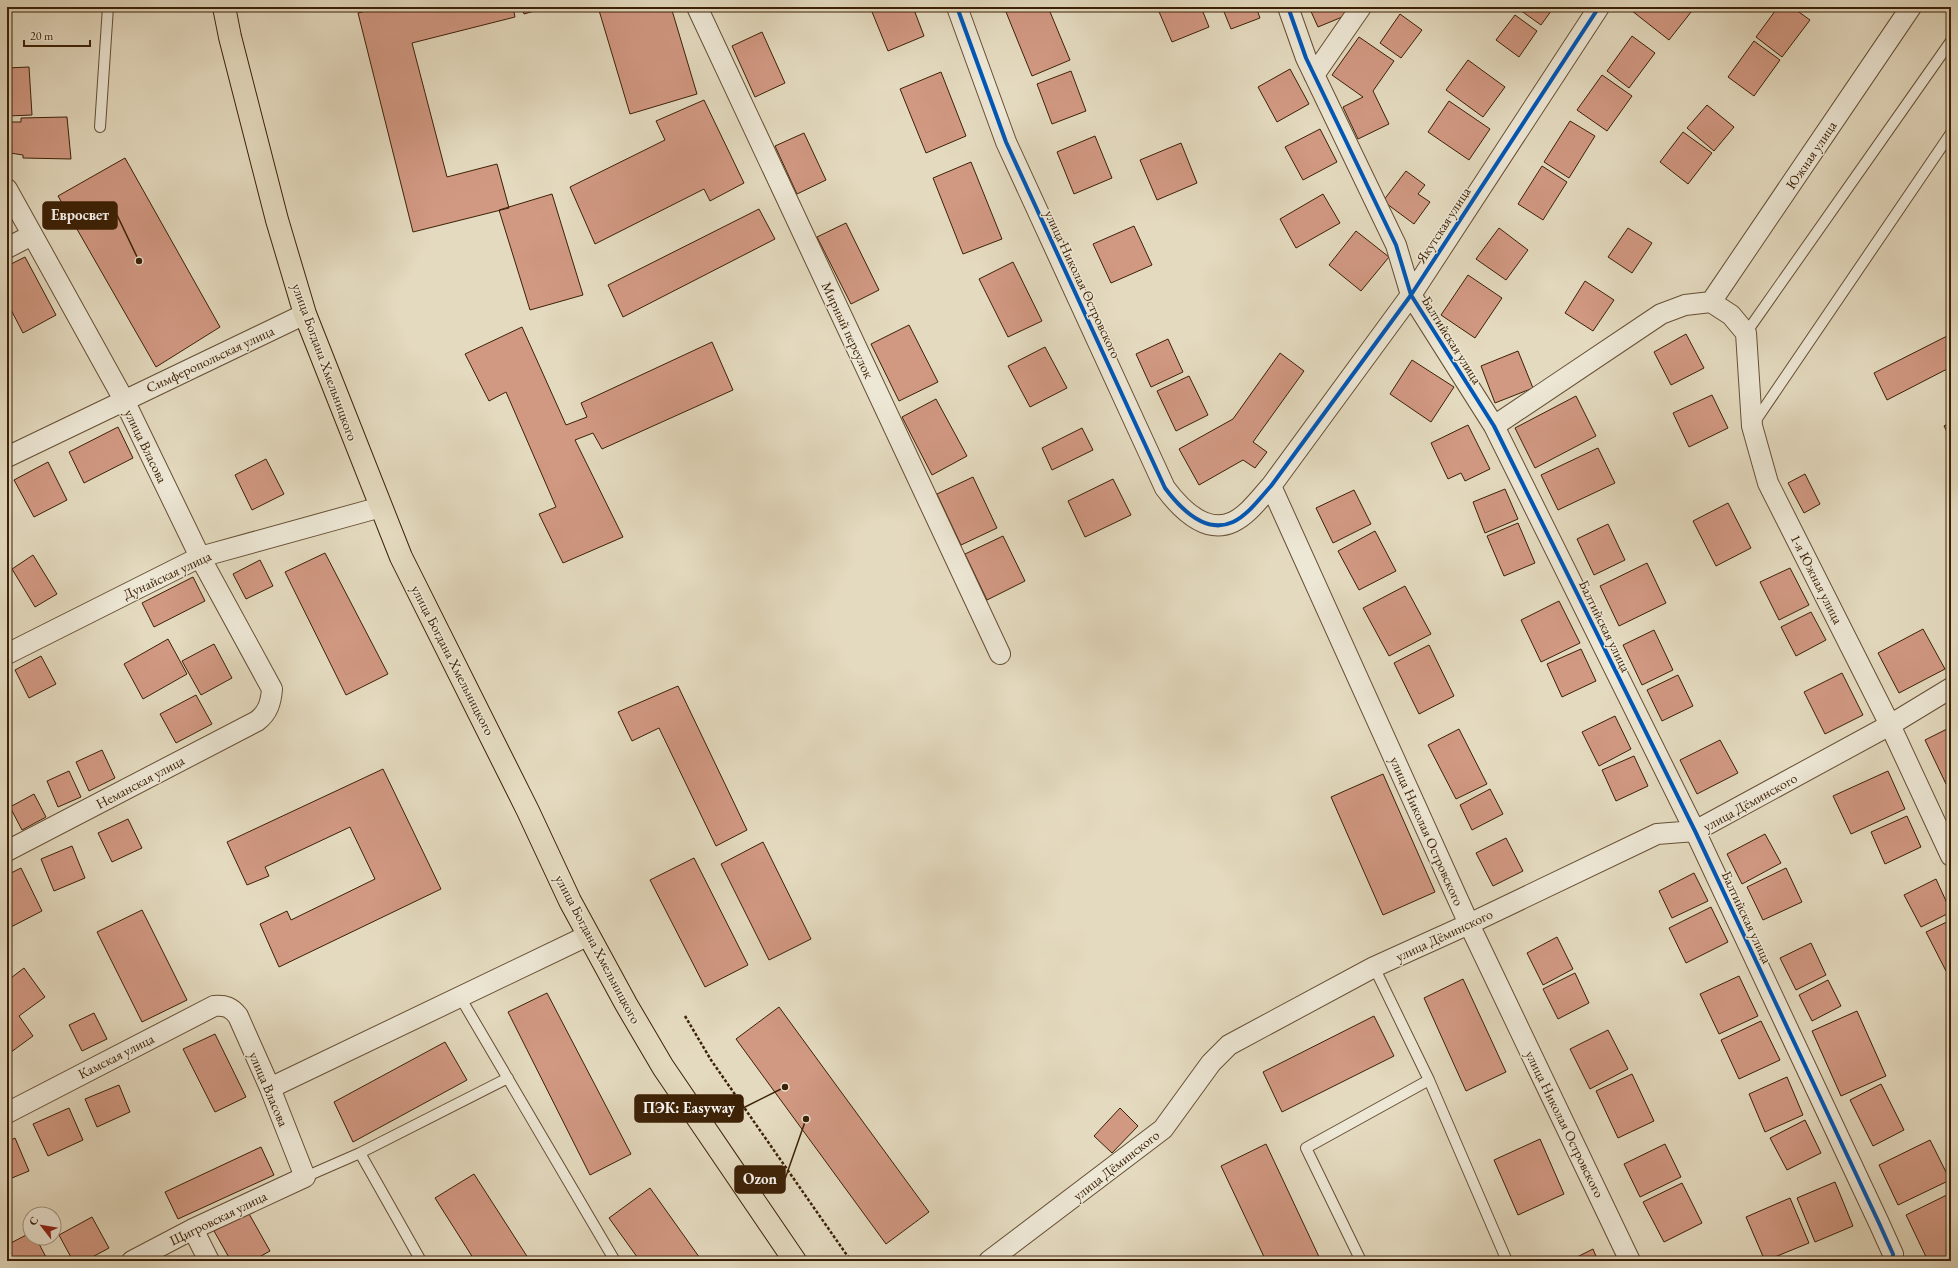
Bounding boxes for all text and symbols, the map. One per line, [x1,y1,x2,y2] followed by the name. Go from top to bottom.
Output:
[24,22,90,48] scale bar
[30,28,54,44] text: 20 m
[1781,117,1841,193] street label: Южная улица
[1411,183,1475,267] street label: Якутская улица
[43,202,117,229] callout: Евросвет
[51,205,109,224] text: Евросвет
[1041,207,1125,361] street label: улица Николая Островского
[818,279,878,382] street label: Мирный переулок
[288,281,362,443] street label: улица Богдана Хмельницкого
[1418,293,1486,388] street label: Балтийская улица
[143,321,277,397] street label: Симферопольская улица
[120,406,172,486] street label: улица Власова
[1787,531,1848,627] street label: 1-я Южная улица
[120,546,214,603] street label: Дунайская улица
[1575,577,1635,675] street label: Балтийская улица
[407,582,499,738] street label: улица Богдана Хмельницкого
[93,751,188,813] street label: Неманская улица
[1386,754,1468,909] street label: улица Николая Островского
[1700,769,1800,835] street label: улица Дёминского
[1718,868,1777,967] street label: Балтийская улица
[551,871,645,1027] street label: улица Богдана Хмельницкого
[1393,905,1495,965] street label: улица Дёминского
[75,1029,157,1083] street label: Камская улица
[1521,1047,1609,1201] street label: улица Николая Островского
[245,1049,293,1130] street label: улица Власова
[635,1095,743,1122] callout: ПЭК: Easyway
[643,1098,736,1117] text: ПЭК: Easyway
[1069,1126,1163,1204] street label: улица Дёминского
[735,1166,785,1193] callout: Ozon
[743,1169,778,1188] text: Ozon
[166,1186,270,1249] street label: Щигровская улица
[22,1206,62,1246] north arrow
[25,1214,42,1228] text: С

